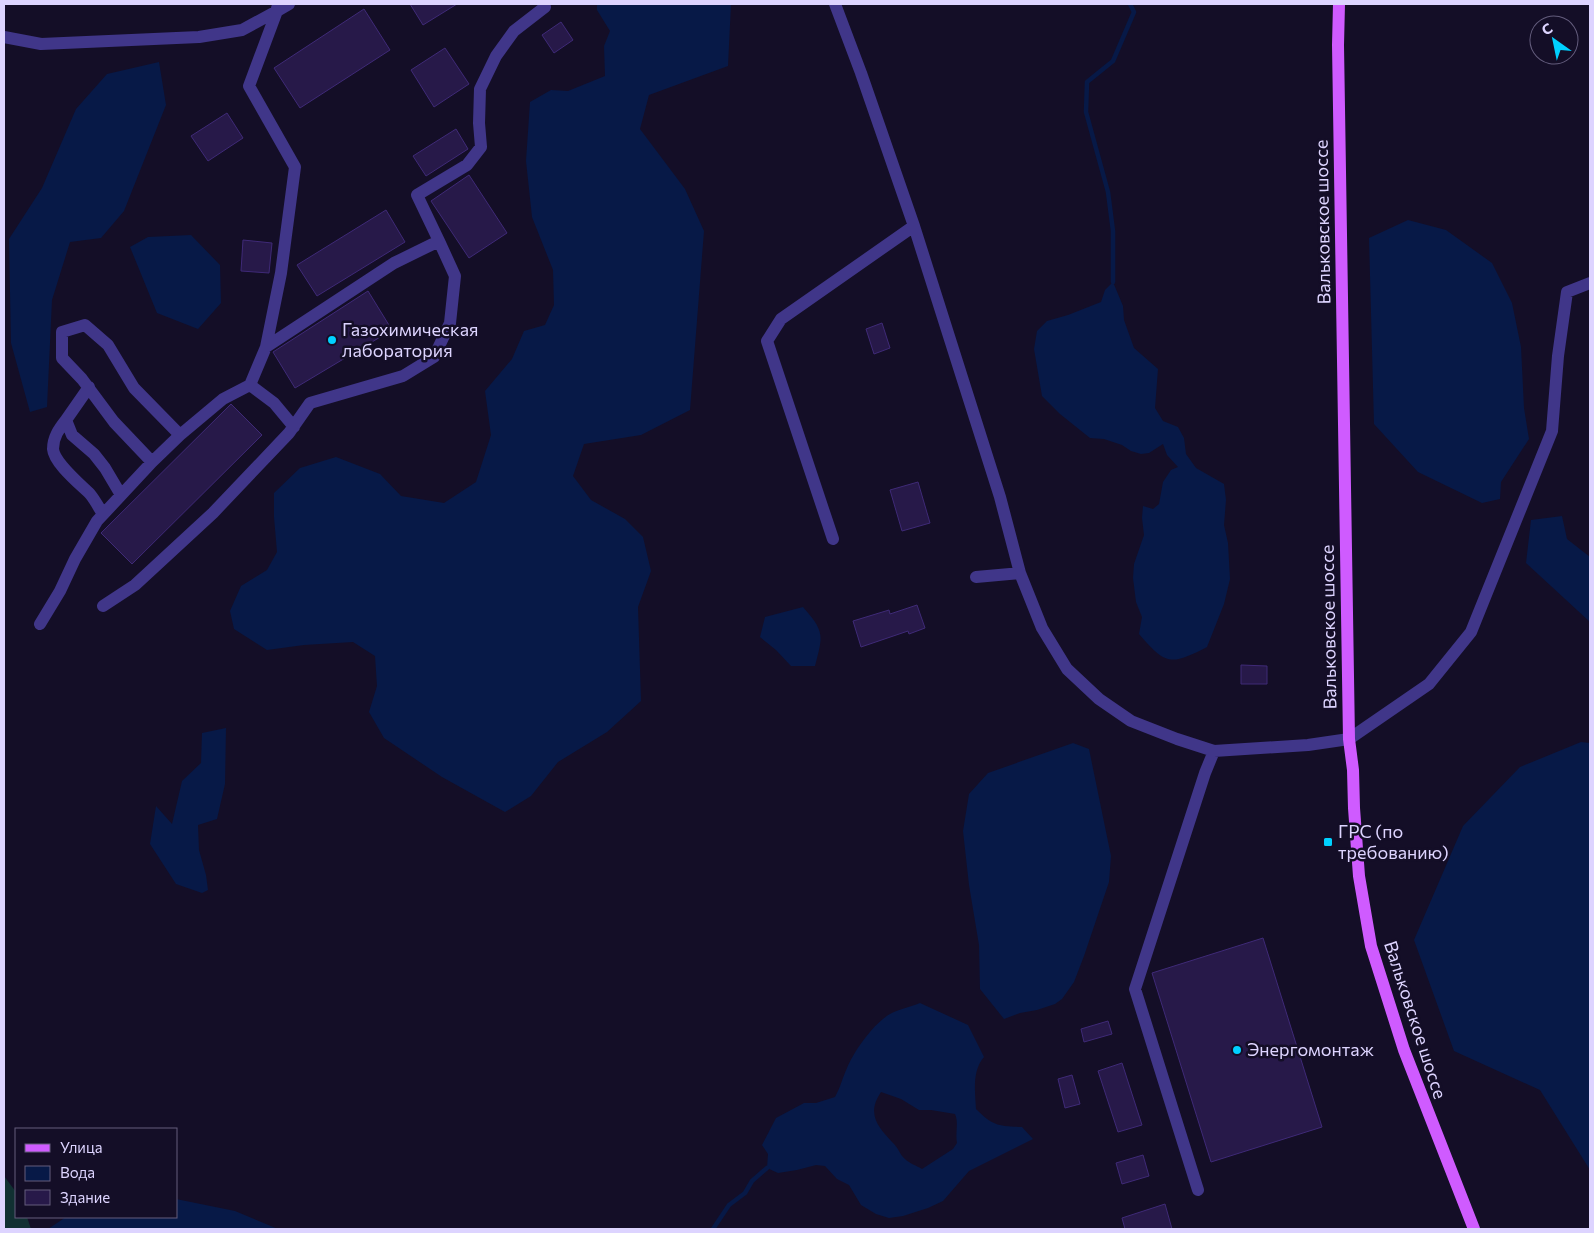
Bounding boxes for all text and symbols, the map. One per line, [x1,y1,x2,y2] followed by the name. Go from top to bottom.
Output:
[1529,15,1579,65] north arrow
[1538,19,1555,38] text: С
[1310,139,1334,305] street label: Вальковское шоссе
[342,318,478,361] place label: Газохимическая лаборатория
[326,334,338,346] marker: Газохимическая лаборатория
[1316,544,1340,710] street label: Вальковское шоссе
[1338,820,1449,863] place label: ГРС (по требованию)
[1322,836,1334,848] marker: ГРС (по требованию)
[1380,938,1452,1102] street label: Вальковское шоссе
[1247,1038,1374,1060] place label: Энергомонтаж
[1231,1044,1243,1056] marker: Энергомонтаж
[15,1128,178,1218] legend
[60,1138,102,1156] text: Улица
[60,1163,95,1181] text: Вода
[60,1188,110,1206] text: Здание

